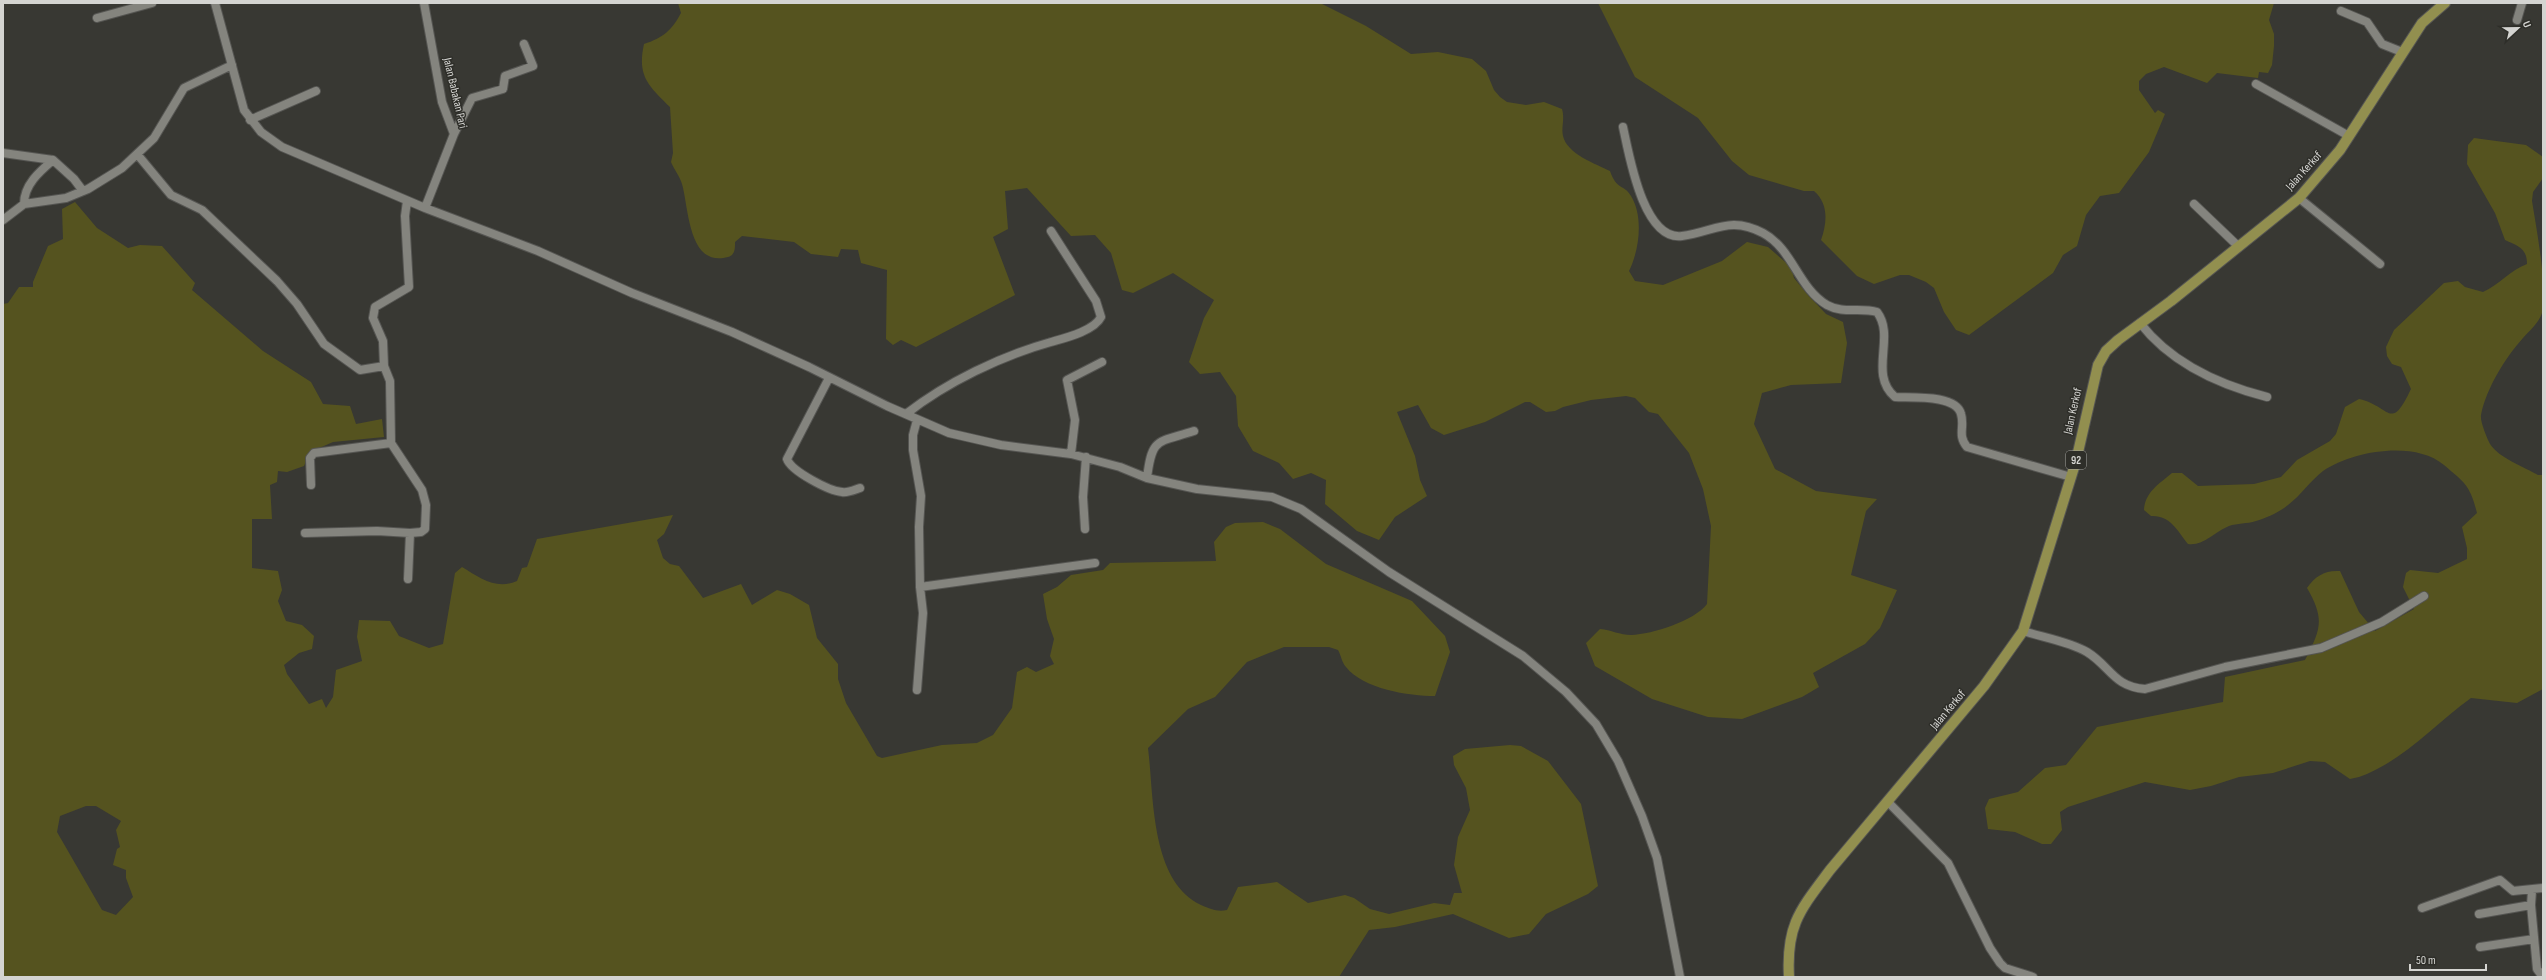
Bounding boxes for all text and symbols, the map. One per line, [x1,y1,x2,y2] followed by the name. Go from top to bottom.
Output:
[2498,8,2538,48] north arrow
[2520,19,2534,30] text: U
[439,55,470,130] street label: Jalan Babakan Pari
[2282,148,2326,194] street label: Jalan Kerkof
[2060,386,2086,437] street label: Jalan Kerkof
[2066,451,2086,469] road number: 92
[1926,687,1969,734] street label: Jalan Kerkof
[2410,946,2486,972] scale bar
[2416,953,2436,968] text: 50 m

